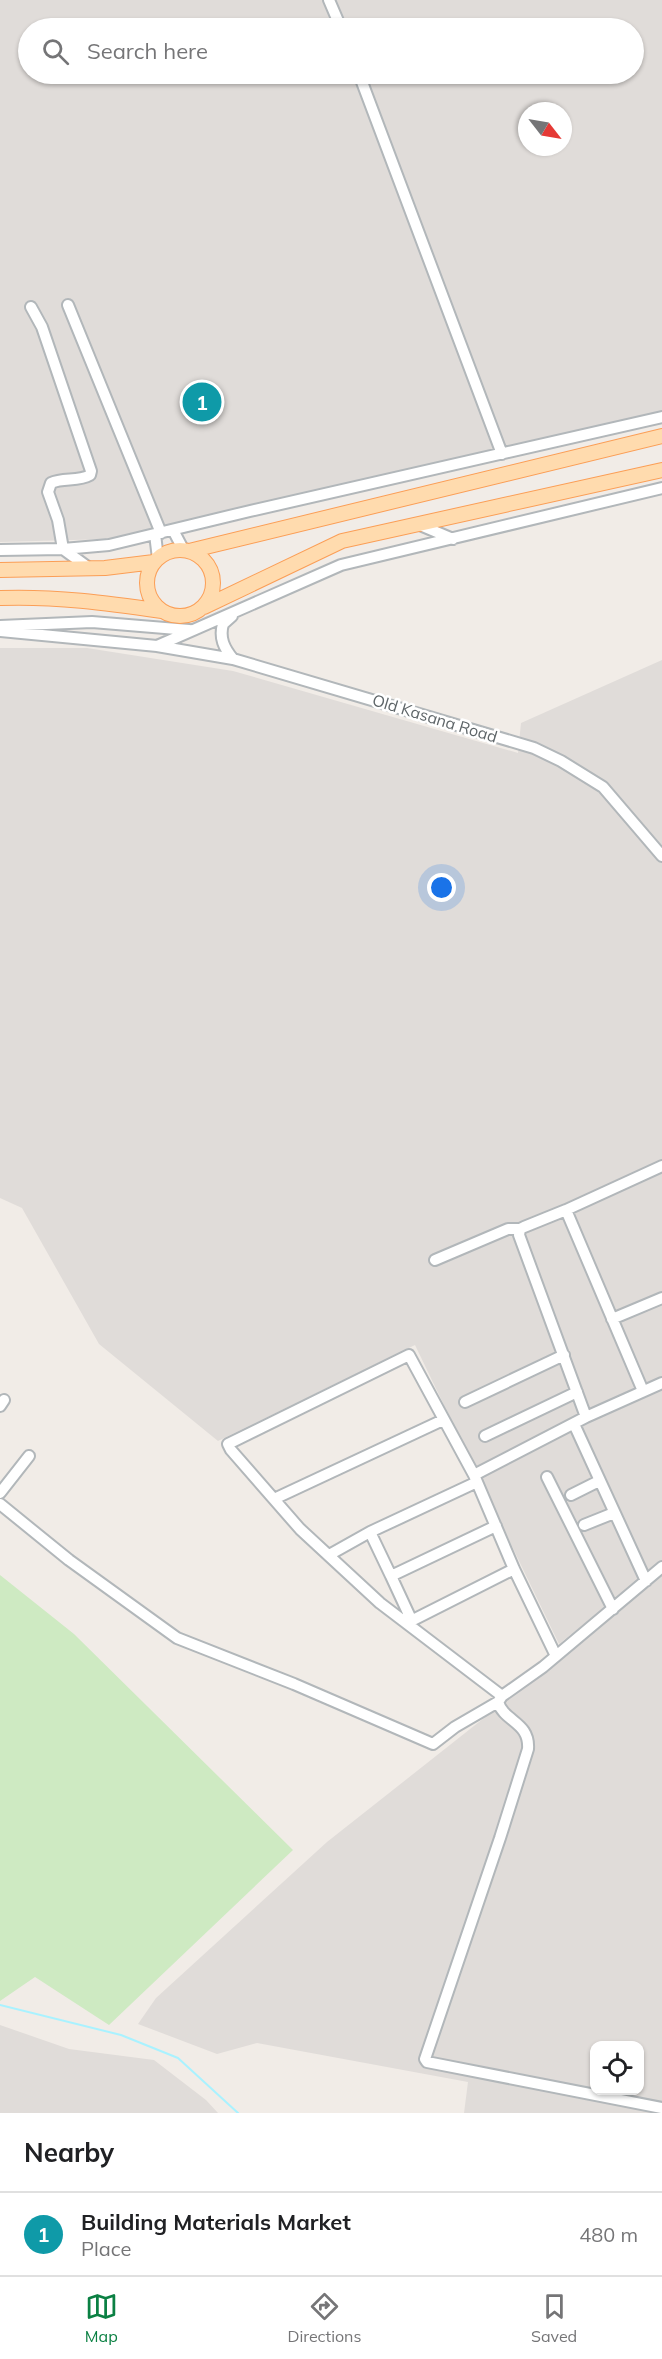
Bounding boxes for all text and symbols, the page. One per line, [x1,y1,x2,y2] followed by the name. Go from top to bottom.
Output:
[18,18,644,84] search box
[39,35,72,68] icon: search
[87,37,208,65] text: Search here
[518,102,572,156] north arrow
[182,380,222,424] pin: 1
[370,689,500,747] street label: Old Kasana Road
[427,873,456,902] your location
[590,2041,644,2095] map controls
[590,2041,644,2095] button: locate
[24,2136,114,2169] text: Nearby
[81,2208,351,2236] text: Building Materials Market
[38,2222,50,2247] text: 1
[579,2222,638,2247] text: 480 m
[81,2236,131,2261] text: Place
[85,2290,118,2346] tab: Map
[287,2290,361,2346] tab: Directions
[531,2290,577,2346] tab: Saved

